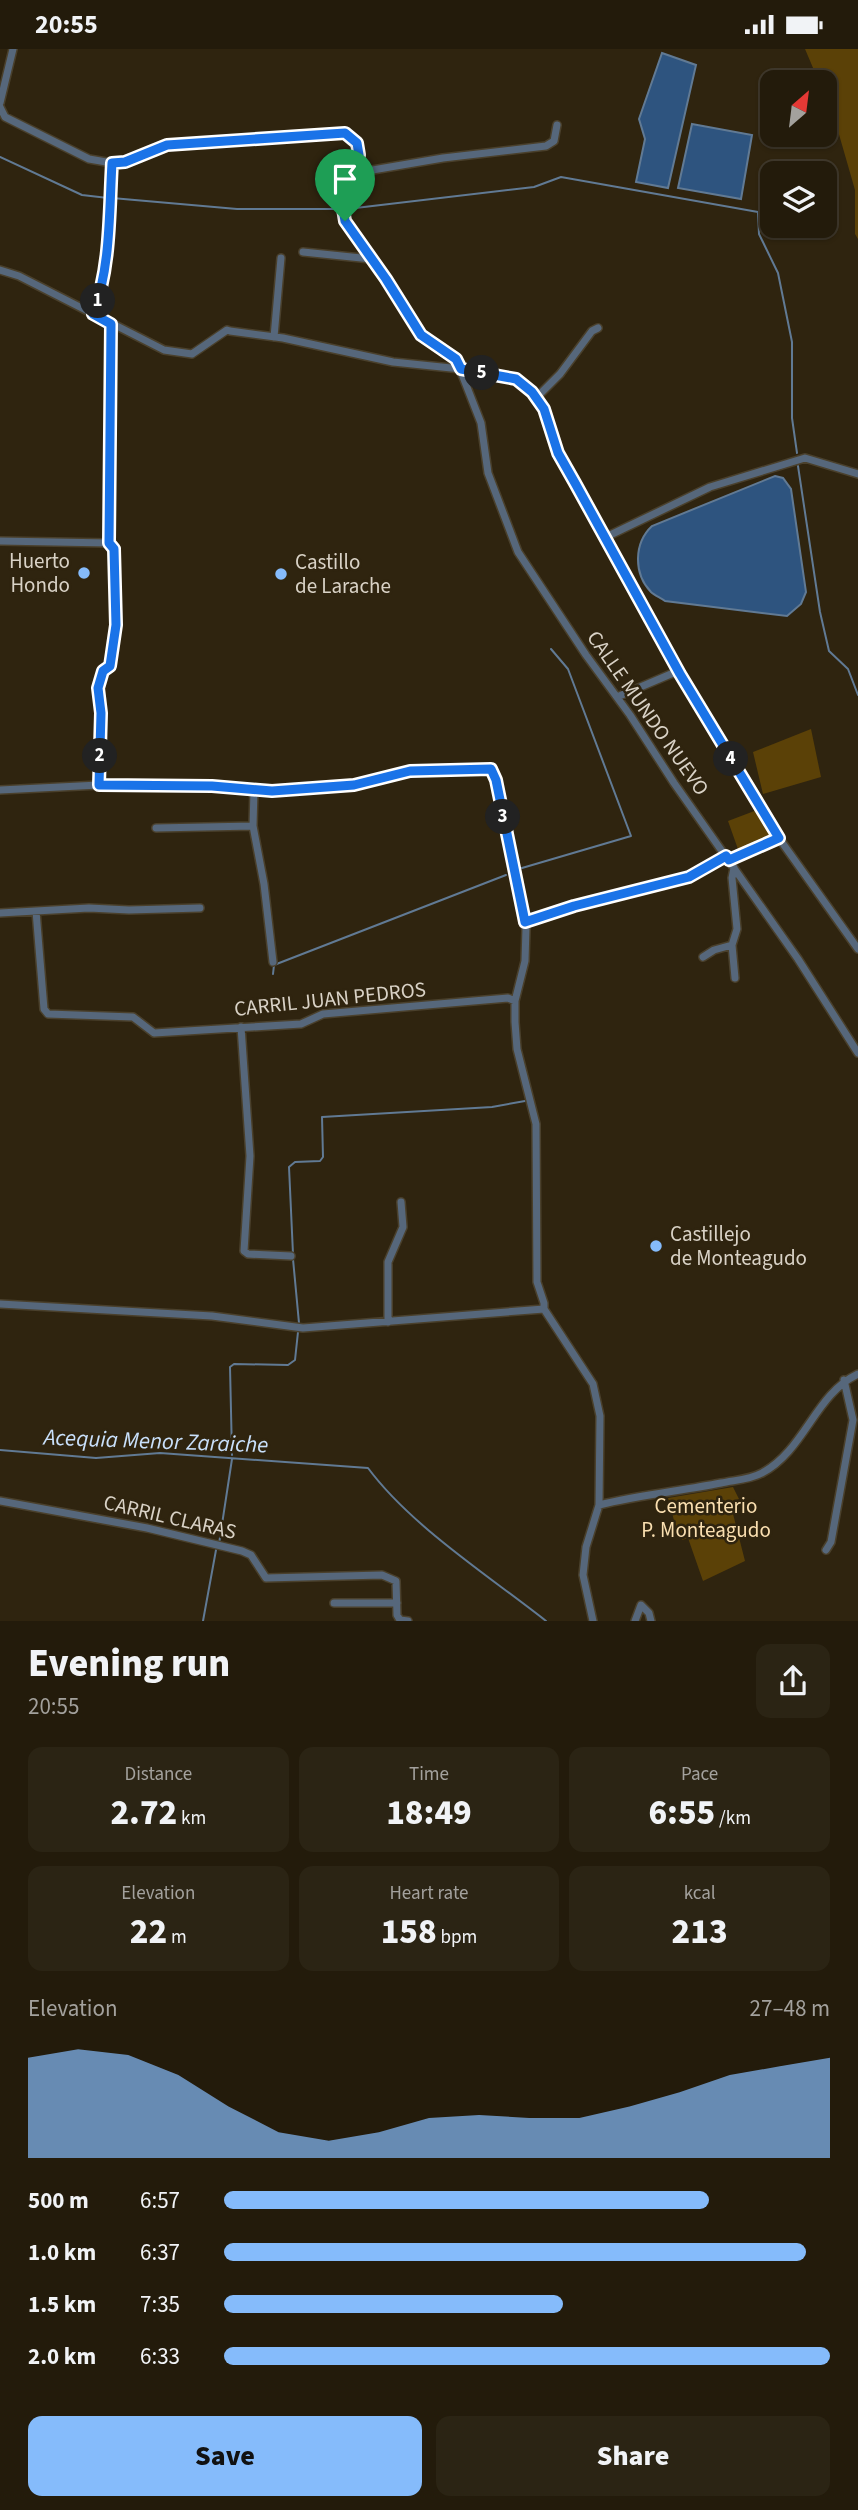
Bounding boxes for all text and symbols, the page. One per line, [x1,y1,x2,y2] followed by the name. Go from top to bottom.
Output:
[35,6,98,43] text: 20:55
[760,70,836,147] north arrow
[760,70,837,238] map controls
[315,149,375,221] pin
[326,160,364,198] icon: arrive
[760,161,837,238] button: layers
[80,283,116,319] pin: 1
[92,287,103,314] text: 1
[464,355,500,391] pin: 5
[476,359,487,386] text: 5
[9,546,70,600] place label: Huerto Hondo
[295,547,391,601] place label: Castillo de Larache
[76,565,92,581] marker: Huerto Hondo
[273,566,289,582] marker: Castillo de Larache
[580,624,716,802] street label: CALLE MUNDO NUEVO
[82,739,118,773] pin: 2
[714,741,748,777] pin: 4
[94,742,105,769] text: 2
[725,745,736,772] text: 4
[486,799,520,835] pin: 3
[497,803,508,830] text: 3
[233,974,427,1024] street label: CARRIL JUAN PEDROS
[670,1219,807,1273] place label: Castillejo de Monteagudo
[648,1238,664,1254] marker: Castillejo de Monteagudo
[41,1421,269,1461] water label: Acequia Menor Zaraiche
[101,1487,239,1547] street label: CARRIL CLARAS
[641,1491,771,1545] park label: Cementerio P. Monteagudo
[28,1637,230,1691] text: Evening run
[756,1644,830,1718] button: share
[28,1690,79,1723] text: 20:55
[125,1761,192,1788] text: Distance
[409,1761,449,1788] text: Time
[681,1761,718,1788] text: Pace
[110,1788,177,1838] text: 2.72
[386,1788,472,1838] text: 18:49
[648,1788,715,1838] text: 6:55
[177,1805,206,1832] text: km
[715,1805,751,1832] text: /km
[121,1880,195,1907] text: Elevation
[389,1880,468,1907] text: Heart rate
[684,1880,716,1907] text: kcal
[130,1907,167,1957] text: 22
[381,1907,437,1957] text: 158
[672,1907,728,1957] text: 213
[167,1924,187,1951] text: m
[437,1924,477,1951] text: bpm
[28,1992,118,2025] text: Elevation
[750,1992,830,2025] text: 27–48 m
[28,2184,89,2217] text: 500 m
[140,2184,180,2217] text: 6:57
[28,2236,96,2269] text: 1.0 km
[140,2236,180,2269] text: 6:37
[28,2288,96,2321] text: 1.5 km
[140,2288,180,2321] text: 7:35
[28,2340,96,2373] text: 2.0 km
[140,2340,180,2373] text: 6:33
[28,2416,422,2496] button: Save
[436,2416,830,2496] button: Share

